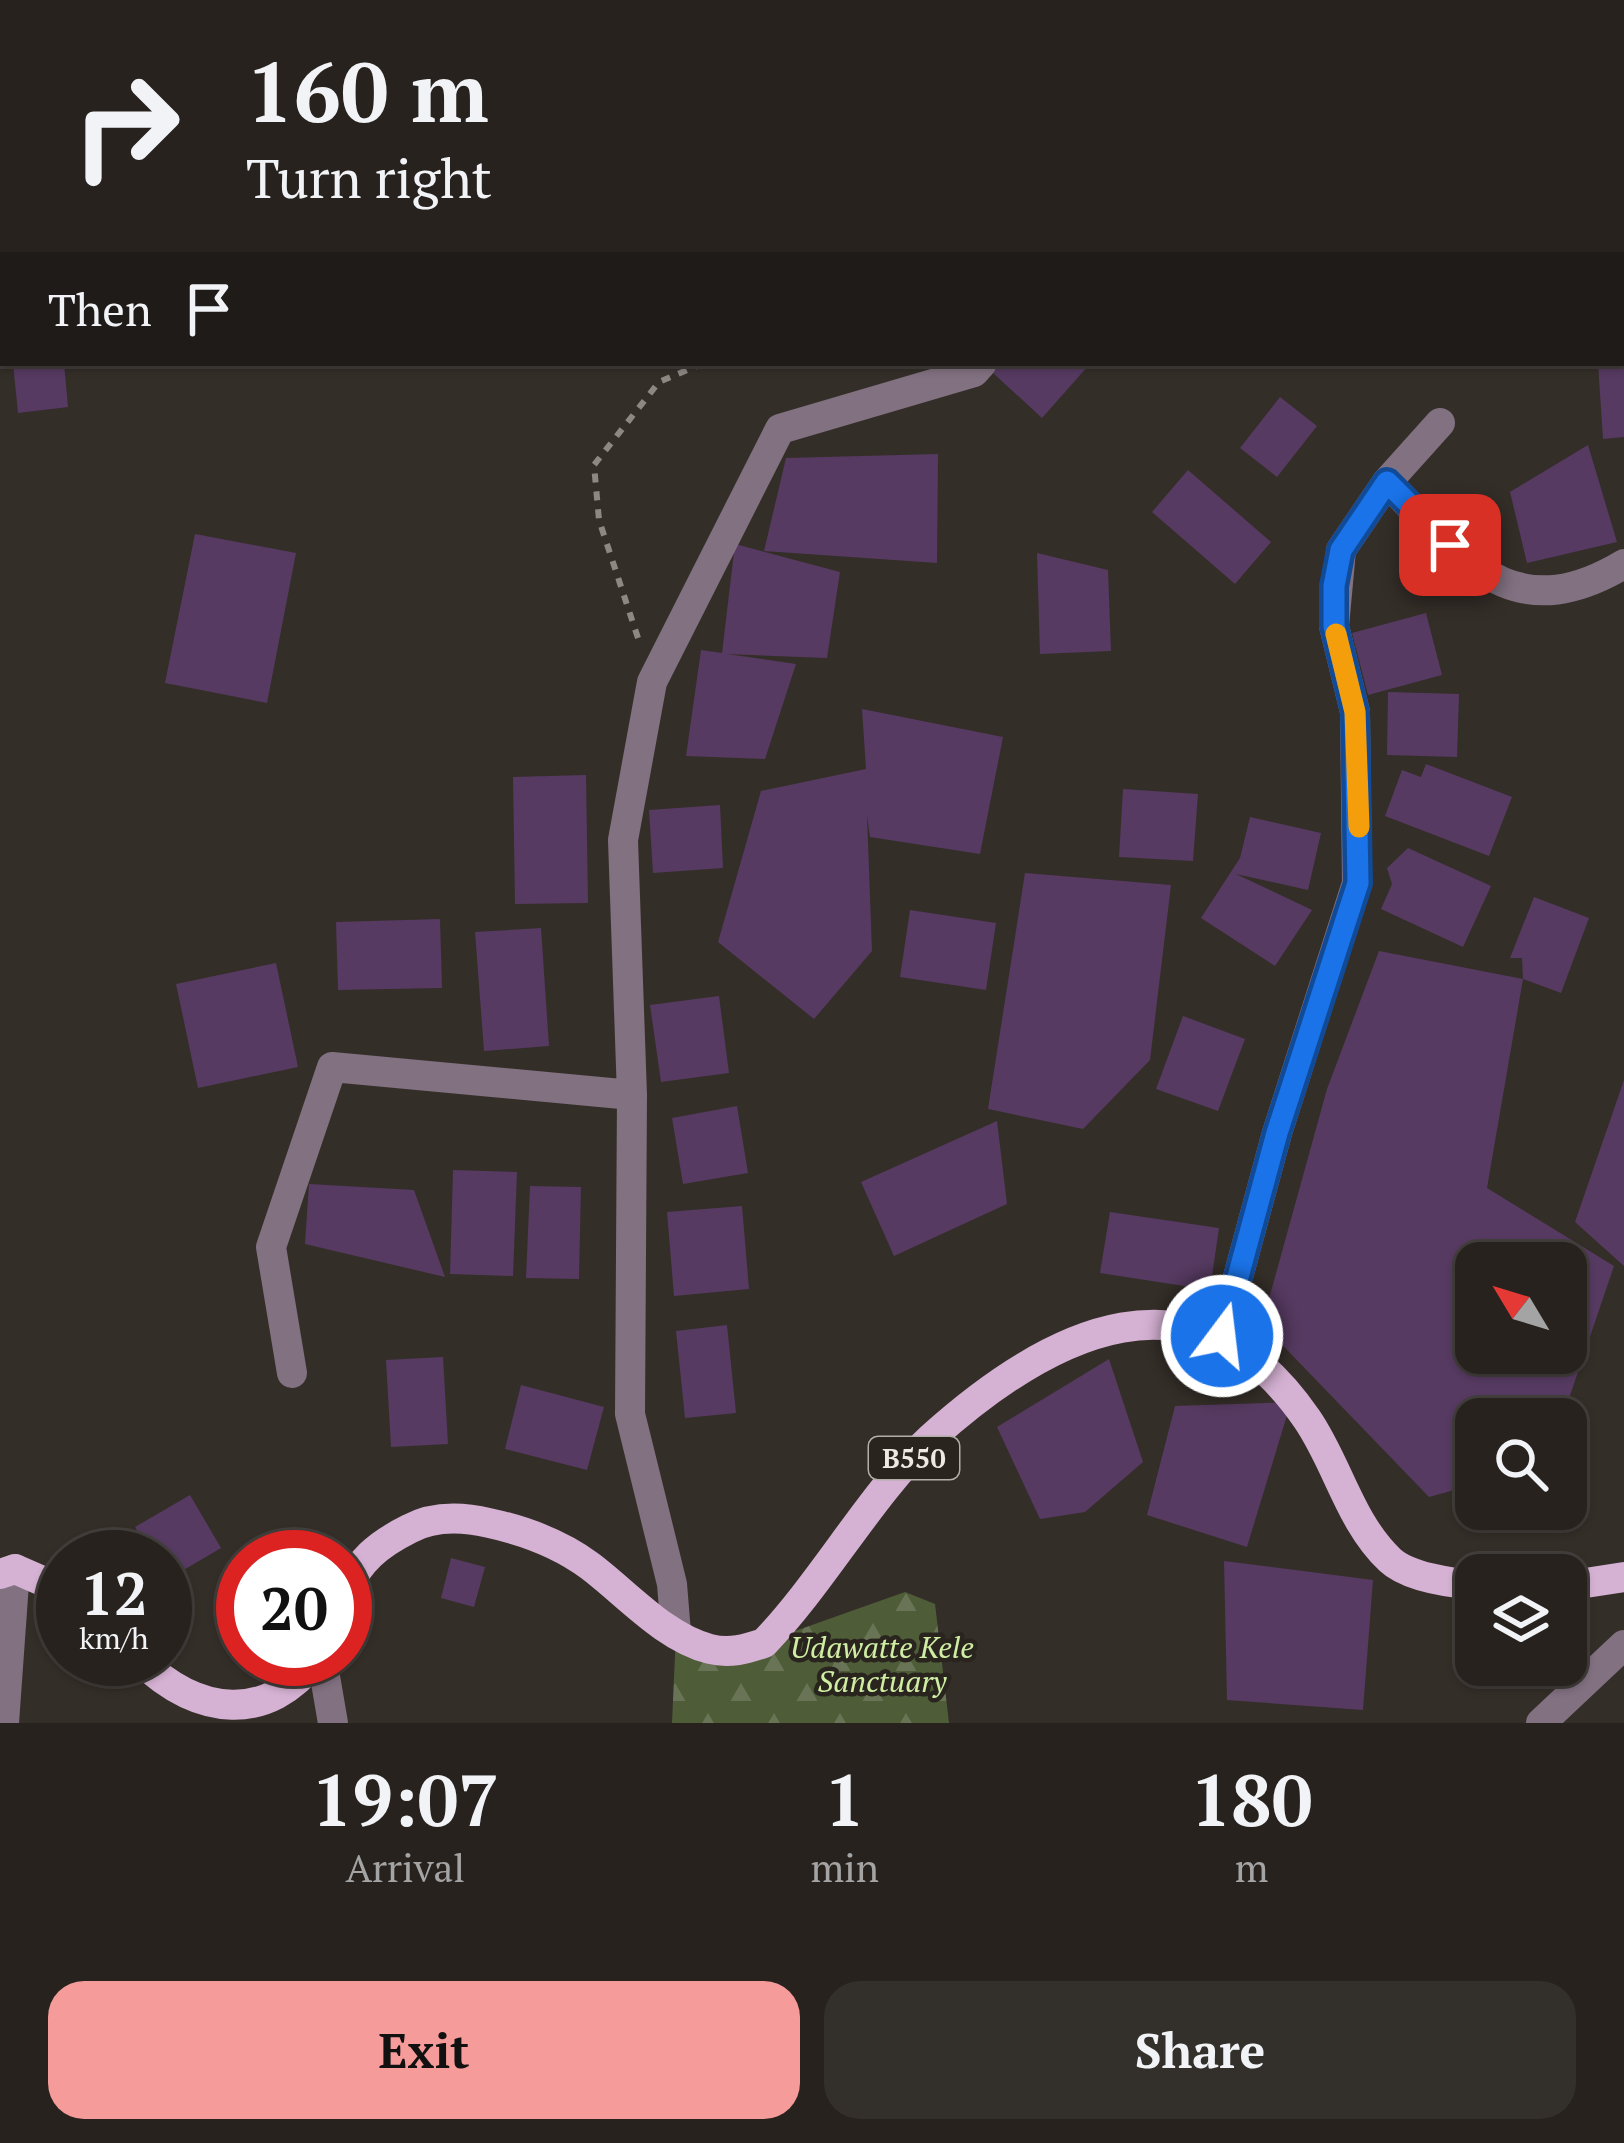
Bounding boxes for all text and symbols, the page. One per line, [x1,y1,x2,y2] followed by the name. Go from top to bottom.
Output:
[246,35,489,146] text: 160 m
[48,48,204,204] icon: right
[246,142,492,213] text: Turn right
[176,276,242,342] icon: arrive
[48,279,152,339] text: Then
[1399,494,1501,596] pin
[1417,512,1483,578] icon: arrive
[1455,1242,1587,1374] north arrow
[1455,1242,1587,1686] map controls
[1159,1273,1285,1399] position arrow
[1455,1398,1587,1530] button: search
[869,1437,959,1479] road number: B550
[216,1530,372,1686] speed limit sign: 20
[80,1553,148,1632] text: 12
[1455,1554,1587,1686] button: layers
[79,1618,149,1658] text: km/h
[790,1627,974,1701] park label: Udawatte Kele Sanctuary
[311,1751,499,1847] text: 19:07
[824,1751,865,1847] text: 1
[1190,1751,1312,1847] text: 180
[345,1841,465,1893] text: Arrival
[810,1841,879,1893] text: min
[1235,1841,1268,1893] text: m
[48,1981,800,2119] button: Exit
[824,1981,1576,2119] button: Share

